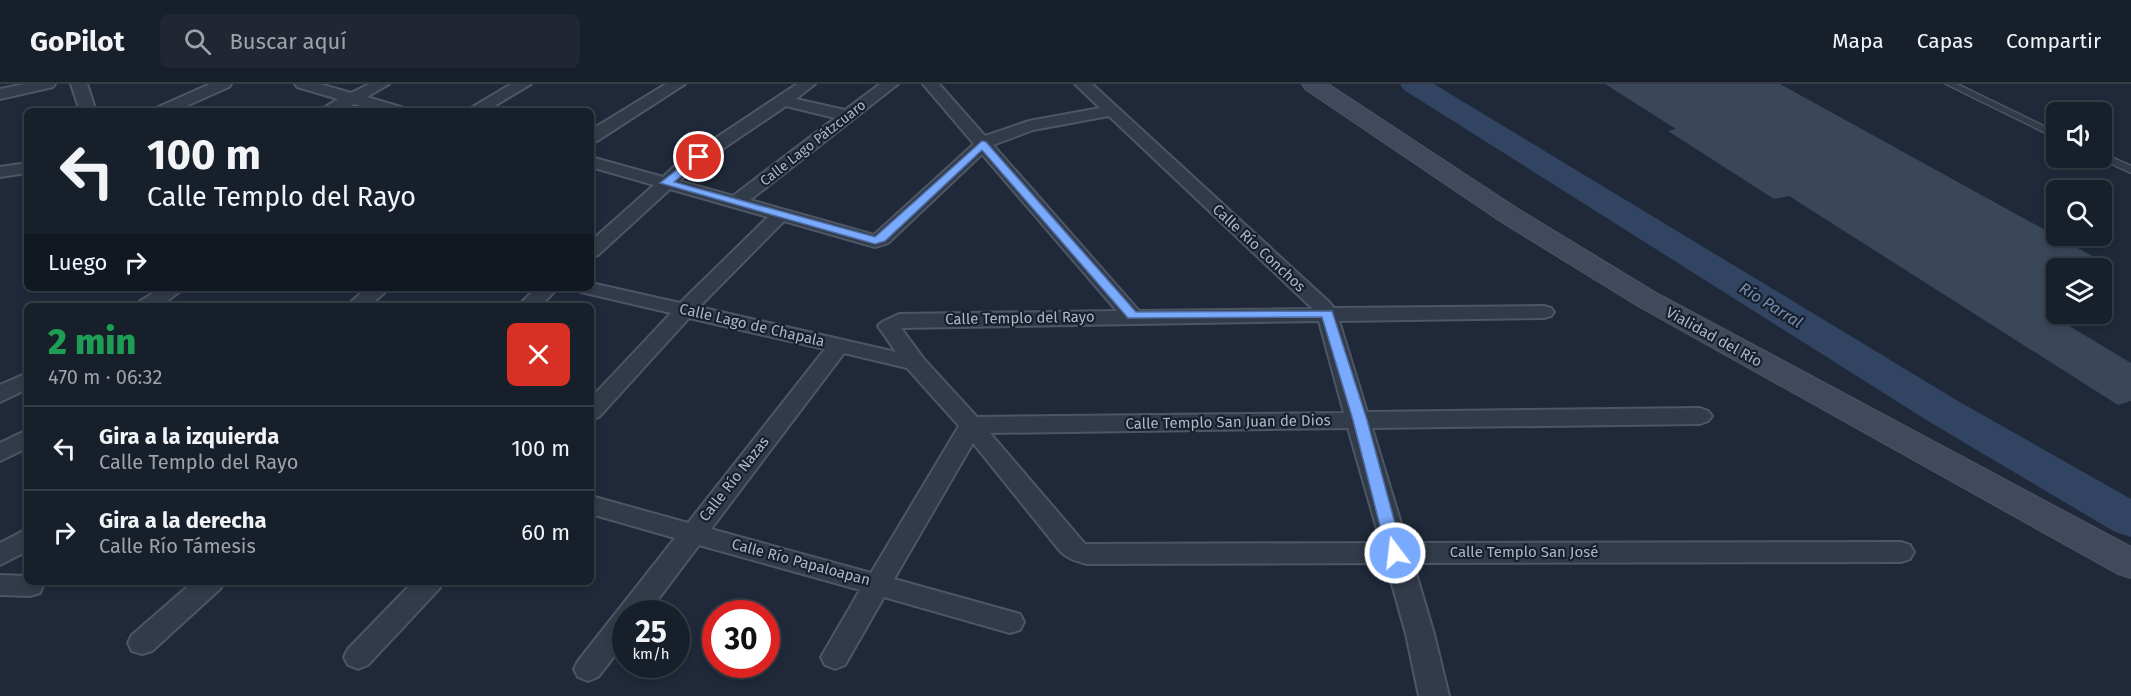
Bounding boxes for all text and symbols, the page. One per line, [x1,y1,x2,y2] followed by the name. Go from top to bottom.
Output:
[160,14,580,68] search box
[30,25,124,58] text: GoPilot
[181,25,214,58] icon: search
[229,28,347,55] text: Buscar aquí
[1832,28,1884,54] text: Mapa
[1917,28,1973,54] text: Capas
[2006,28,2101,54] text: Compartir
[757,96,869,190] street label: Calle Lago Pátzcuaro
[2046,102,2112,324] map controls
[2046,102,2112,168] button: sound
[147,130,261,180] text: 100 m
[673,131,724,182] pin
[48,132,126,210] icon: left
[682,140,715,173] icon: arrive
[2046,180,2112,246] button: search
[147,181,416,213] text: Calle Templo del Rayo
[1209,200,1309,296] street label: Calle Río Conchos
[119,246,152,279] icon: right
[48,249,107,276] text: Luego
[2046,258,2112,324] button: layers
[1736,278,1806,332] water label: Río Parral
[678,300,826,350] street label: Calle Lago de Chapala
[1663,303,1765,371] street label: Vialidad del Río
[945,308,1095,328] street label: Calle Templo del Rayo
[48,320,136,364] text: 2 min
[507,323,570,386] button: close
[48,365,162,389] text: 470 m · 06:32
[1125,411,1331,433] street label: Calle Templo San Juan de Dios
[99,423,279,450] text: Gira a la izquierda
[48,432,81,465] icon: left
[695,433,773,525] street label: Calle Río Nazas
[511,435,570,462] text: 100 m
[99,450,298,474] text: Calle Templo del Rayo
[99,507,267,534] text: Gira a la derecha
[48,516,81,549] icon: right
[521,519,570,546] text: 60 m
[1363,521,1427,585] position arrow
[99,534,256,558] text: Calle Río Támesis
[730,535,872,589] street label: Calle Río Papaloapan
[1450,543,1598,561] street label: Calle Templo San José
[702,600,780,678] speed limit sign: 30
[635,614,667,650] text: 25
[632,645,670,663] text: km/h

